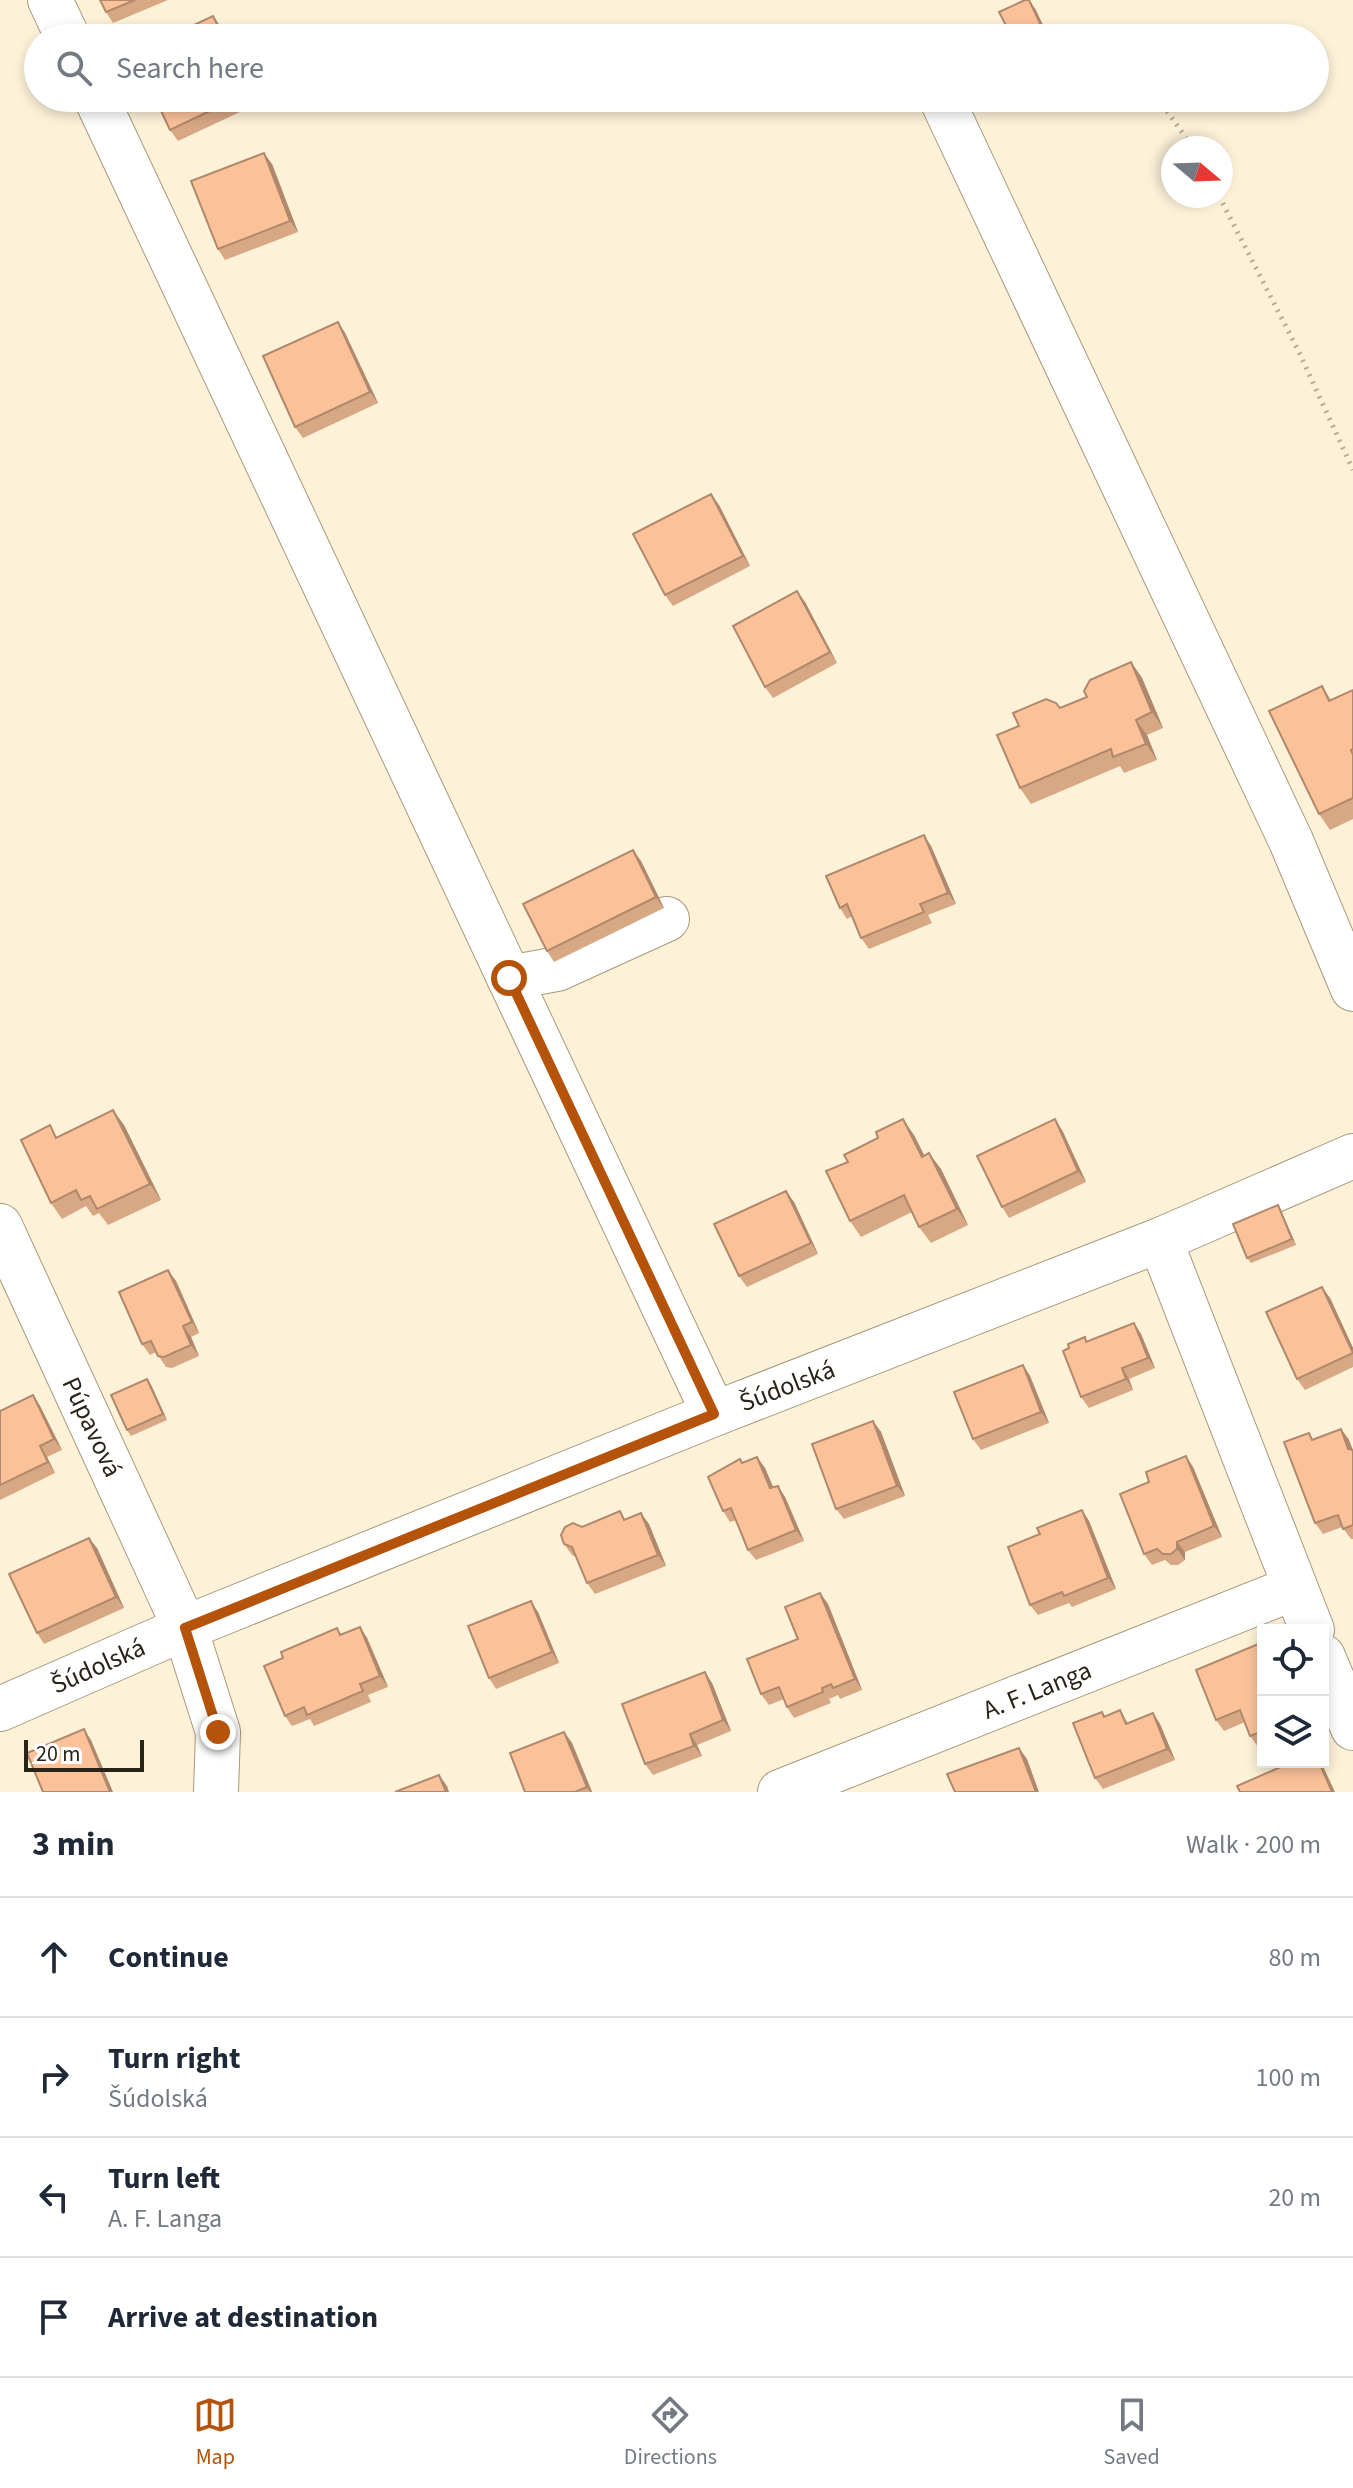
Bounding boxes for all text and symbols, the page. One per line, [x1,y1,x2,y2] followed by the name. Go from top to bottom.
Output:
[24,24,1329,112] search box
[52,46,96,90] icon: search
[116,47,264,90] text: Search here
[1161,136,1233,208] north arrow
[491,960,527,996] route start
[734,1351,840,1421] street label: Šúdolská
[53,1371,131,1483] street label: Púpavová
[1257,1624,1329,1768] map controls
[1257,1624,1329,1696] button: locate
[45,1629,151,1703] street label: Šúdolská
[977,1651,1097,1729] street label: A. F. Langa
[1257,1696,1329,1768] button: layers
[200,1714,236,1750] route end
[24,1736,144,1772] scale bar
[36,1738,81,1770] text: 20 m
[32,1820,115,1869] text: 3 min
[1186,1826,1321,1863] text: Walk · 200 m
[32,1935,76,1979] icon: ahead
[108,1936,229,1979] text: Continue
[1268,1939,1321,1976] text: 80 m
[108,2037,240,2080] text: Turn right
[32,2055,76,2099] icon: right
[1255,2059,1321,2096] text: 100 m
[108,2080,208,2117] text: Šúdolská
[108,2157,220,2200] text: Turn left
[32,2175,76,2219] icon: left
[1268,2179,1321,2216] text: 20 m
[108,2200,222,2237] text: A. F. Langa
[32,2295,76,2339] icon: arrive
[108,2296,378,2339] text: Arrive at destination
[193,2393,237,2473] tab: Map
[624,2393,717,2473] tab: Directions
[1104,2393,1160,2473] tab: Saved

